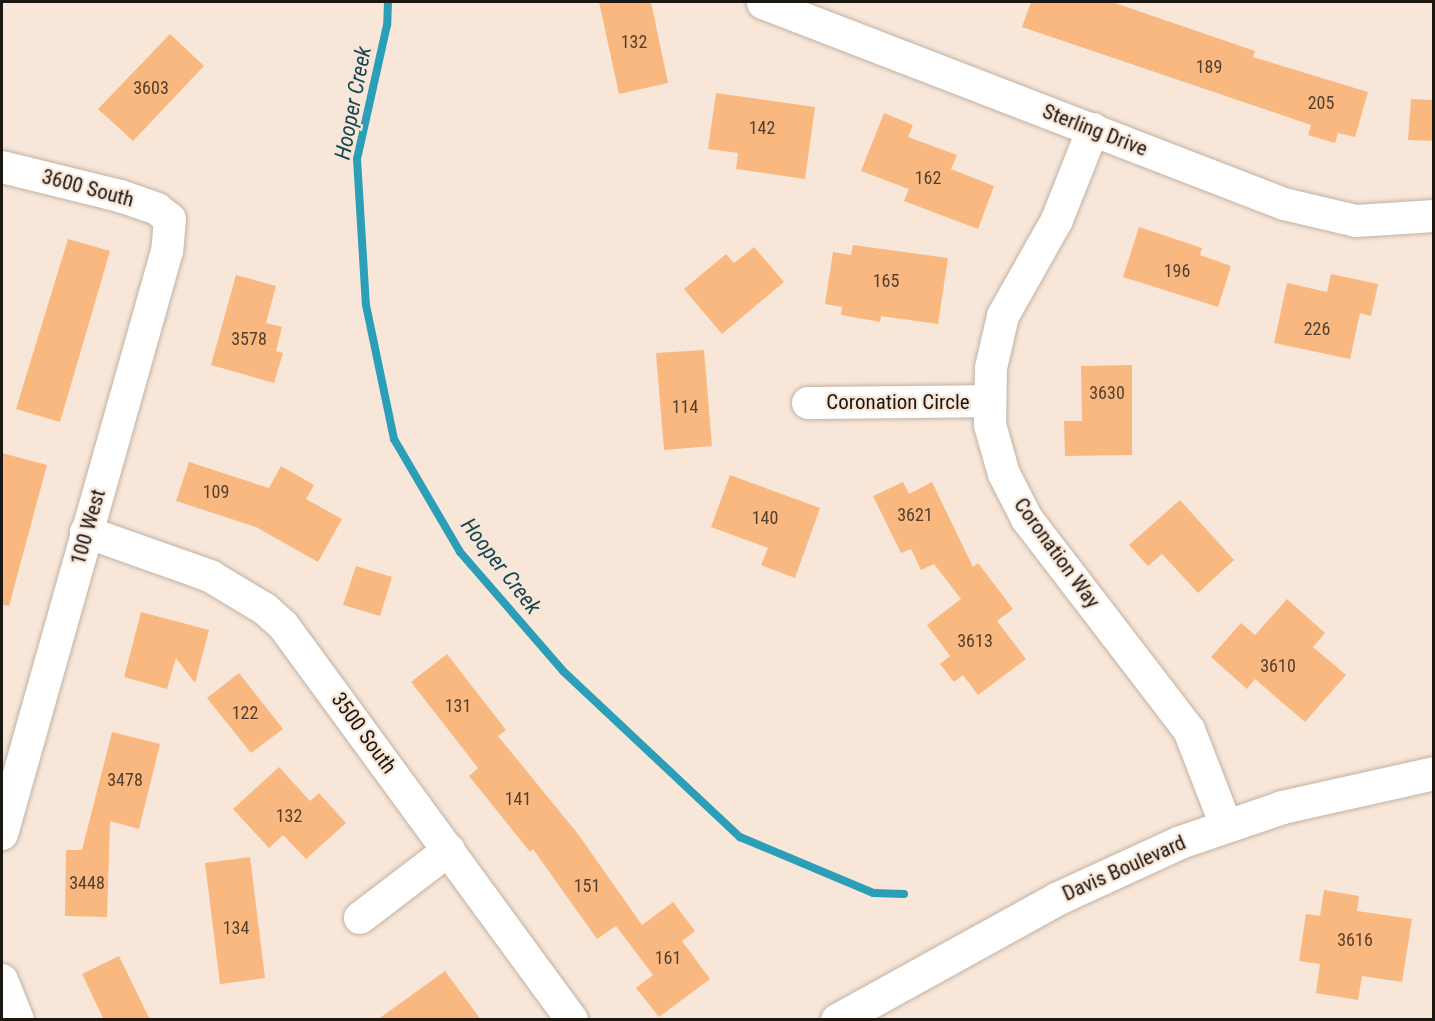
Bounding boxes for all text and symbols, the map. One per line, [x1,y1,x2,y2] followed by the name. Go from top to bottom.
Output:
[621,31,647,53] house number: 132
[329,44,377,162] water label: Hooper Creek
[1196,56,1222,78] house number: 189
[133,77,169,99] house number: 3603
[1308,92,1334,114] house number: 205
[1039,98,1151,162] street label: Sterling Drive
[749,117,775,139] house number: 142
[39,164,137,212] street label: 3600 South
[915,167,941,189] house number: 162
[1164,260,1190,282] house number: 196
[873,270,899,292] house number: 165
[1304,318,1330,340] house number: 226
[231,328,267,350] house number: 3578
[1089,382,1125,404] house number: 3630
[826,389,970,415] street label: Coronation Circle
[672,396,698,418] house number: 114
[203,481,229,503] house number: 109
[65,486,111,568] street label: 100 West
[1009,493,1105,613] street label: Coronation Way
[897,504,933,526] house number: 3621
[752,507,778,529] house number: 140
[455,513,547,619] water label: Hooper Creek
[957,630,993,652] house number: 3613
[1260,655,1296,677] house number: 3610
[326,687,402,779] street label: 3500 South
[445,695,471,717] house number: 131
[232,702,258,724] house number: 122
[107,769,143,791] house number: 3478
[505,788,531,810] house number: 141
[276,805,302,827] house number: 132
[1058,830,1190,906] street label: Davis Boulevard
[69,872,105,894] house number: 3448
[574,875,600,897] house number: 151
[223,917,249,939] house number: 134
[1337,929,1373,951] house number: 3616
[655,947,681,969] house number: 161

